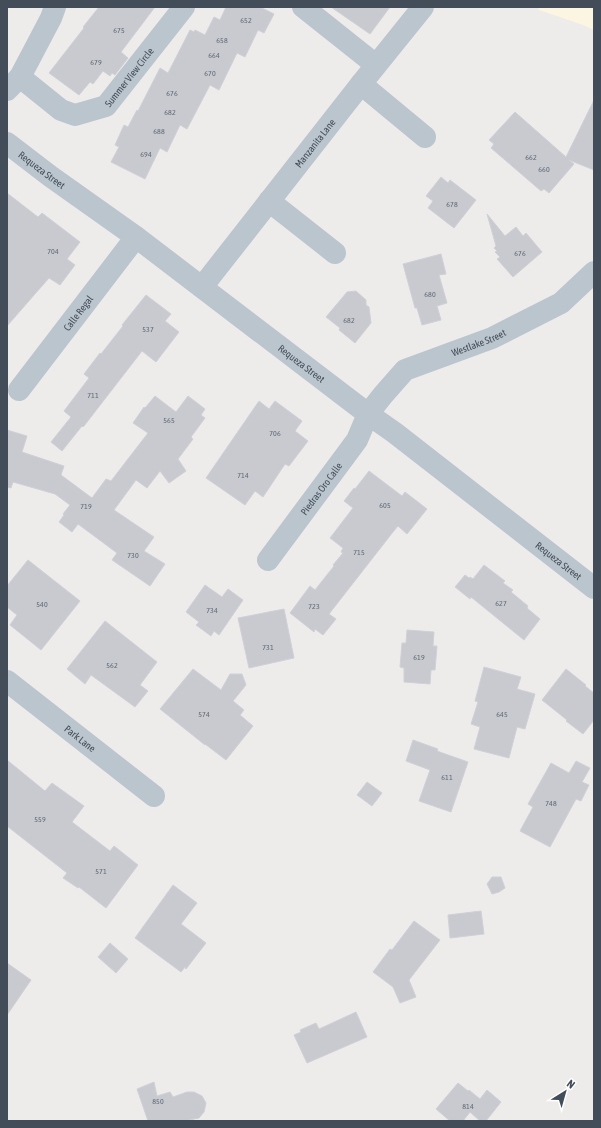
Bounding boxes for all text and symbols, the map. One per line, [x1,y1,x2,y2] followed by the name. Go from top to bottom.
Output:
[240,16,252,25] house number: 652
[113,26,125,35] house number: 675
[216,36,228,45] house number: 658
[102,45,156,109] street label: Summer View Circle
[208,51,220,60] house number: 664
[90,58,102,67] house number: 679
[204,69,216,78] house number: 670
[166,89,178,98] house number: 676
[164,108,176,117] house number: 682
[292,116,337,169] street label: Manzanita Lane
[153,127,165,136] house number: 688
[17,149,67,191] street label: Requeza Street
[140,150,152,159] house number: 694
[525,153,537,162] house number: 662
[538,165,550,174] house number: 660
[446,200,458,209] house number: 678
[47,247,59,256] house number: 704
[514,249,526,258] house number: 676
[424,290,436,299] house number: 680
[61,293,95,333] street label: Calle Regal
[343,316,355,325] house number: 682
[142,325,154,334] house number: 537
[450,327,507,358] street label: Westlake Street
[276,342,327,385] street label: Requeza Street
[87,391,99,400] house number: 711
[163,416,175,425] house number: 565
[269,429,281,438] house number: 706
[298,460,344,517] street label: Piedras Oro Calle
[237,471,249,480] house number: 714
[379,501,391,510] house number: 605
[80,502,92,511] house number: 719
[534,539,584,582] street label: Requeza Street
[353,548,365,557] house number: 715
[127,551,139,560] house number: 730
[495,599,507,608] house number: 627
[36,600,48,609] house number: 540
[308,602,320,611] house number: 723
[206,606,218,615] house number: 734
[262,643,274,652] house number: 731
[413,653,425,662] house number: 619
[106,661,118,670] house number: 562
[198,710,210,719] house number: 574
[496,710,508,719] house number: 645
[63,723,98,754] street label: Park Lane
[441,773,453,782] house number: 611
[545,799,557,808] house number: 748
[34,815,46,824] house number: 559
[95,867,107,876] house number: 571
[545,1072,585,1112] north arrow
[565,1077,577,1091] text: N
[152,1097,164,1106] house number: 850
[462,1102,474,1111] house number: 814

